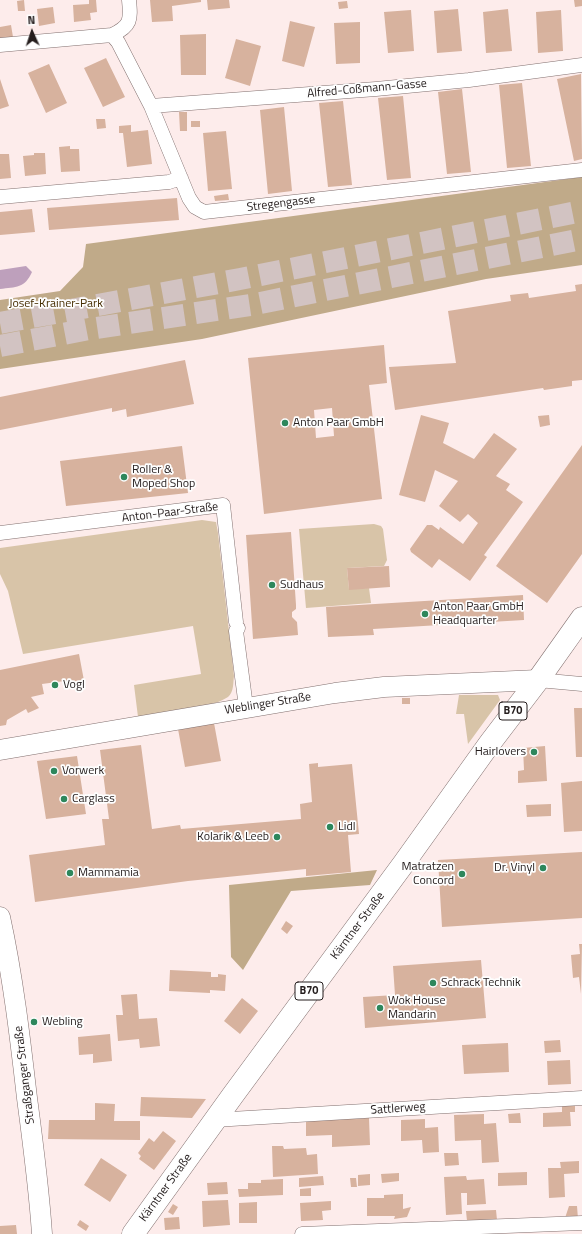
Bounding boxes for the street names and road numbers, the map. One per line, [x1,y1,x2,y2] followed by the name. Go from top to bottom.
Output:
[307,77,427,101] street label: Alfred-Coßmann-Gasse
[246,193,316,215] street label: Stregengasse
[121,500,219,526] street label: Anton-Paar-Straße
[224,690,312,718] street label: Weblinger Straße
[499,702,527,720] road number: B70
[328,889,388,963] street label: Kärntner Straße
[295,982,323,1000] road number: B70
[12,1025,38,1125] street label: Straßganger Straße
[370,1100,426,1118] street label: Sattlerweg
[136,1151,196,1225] street label: Kärntner Straße

